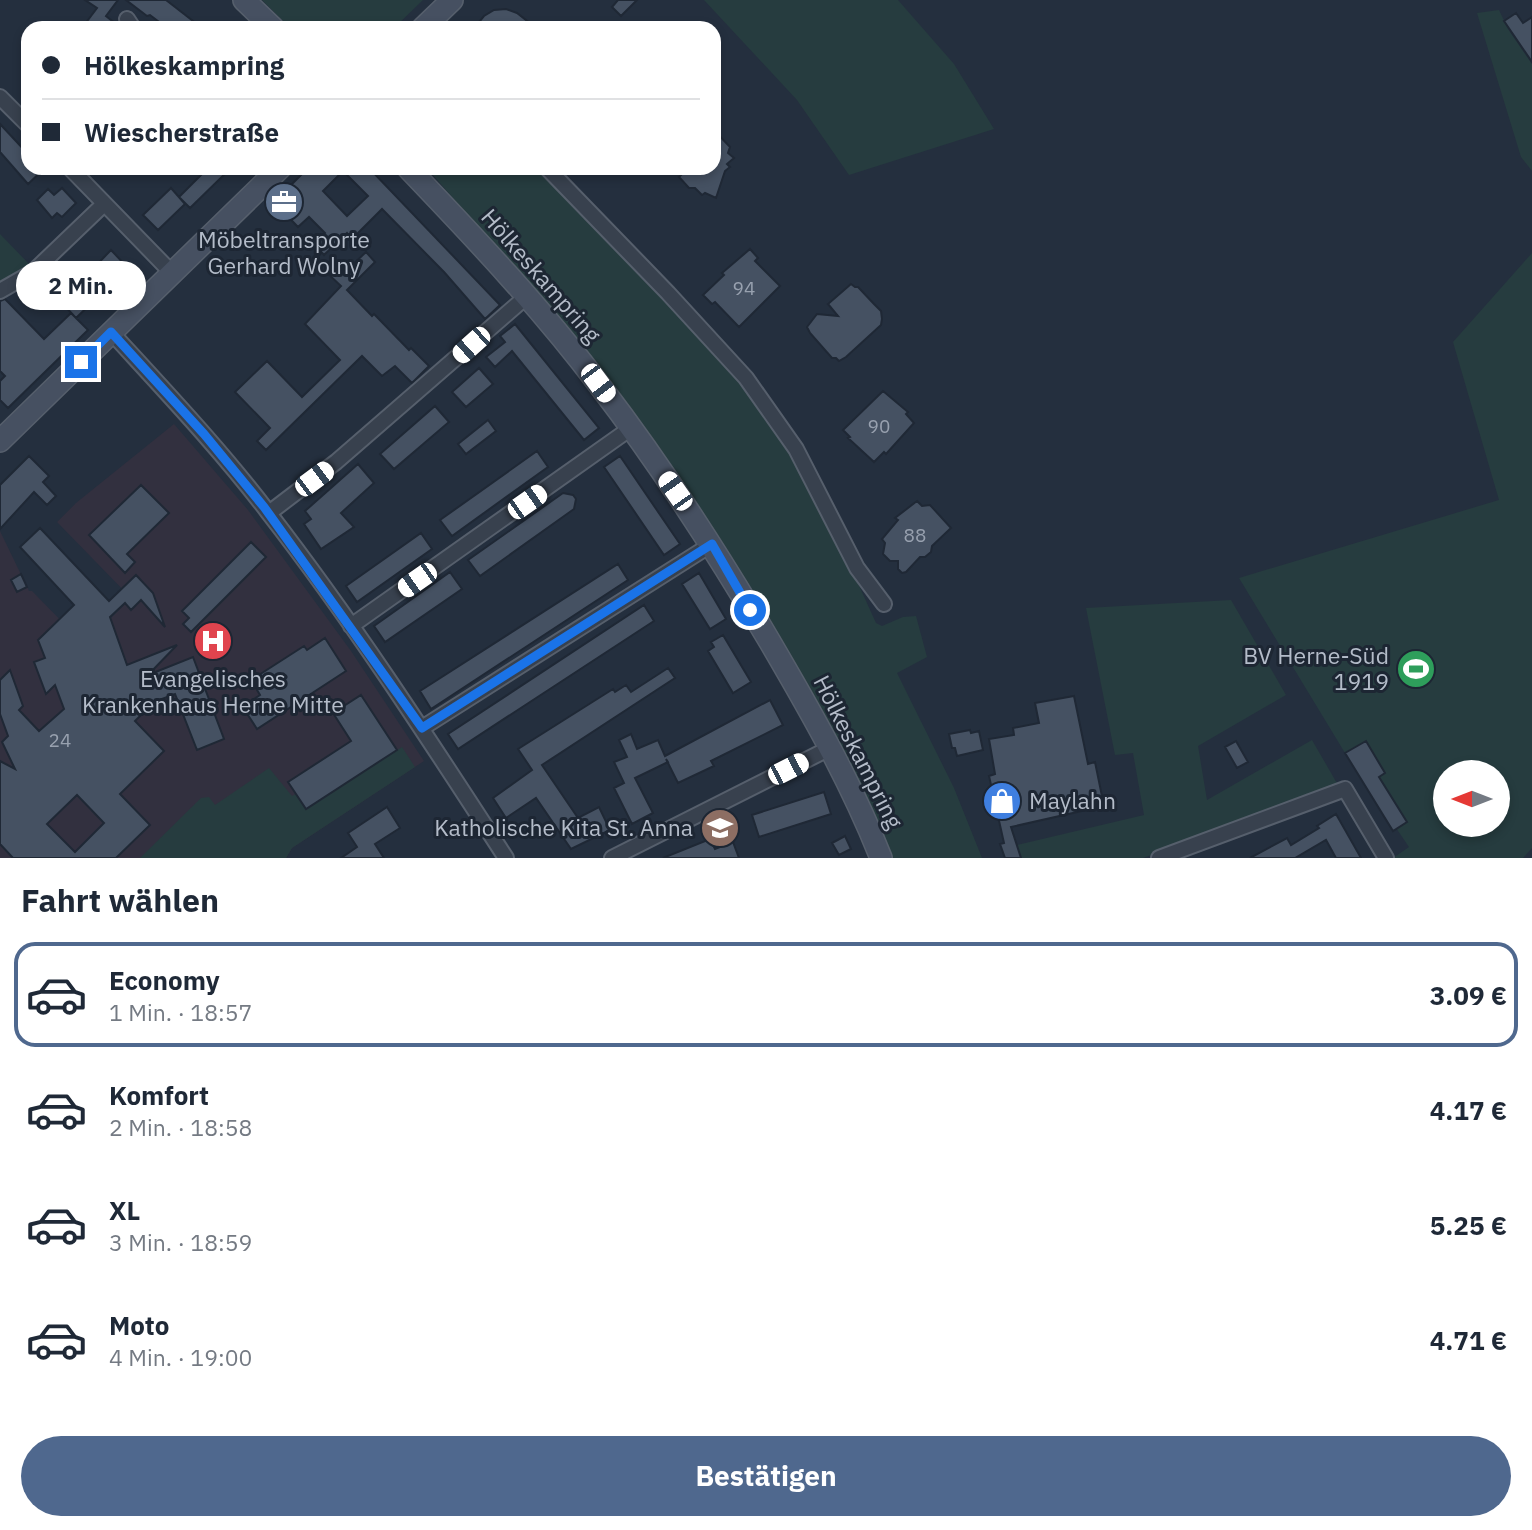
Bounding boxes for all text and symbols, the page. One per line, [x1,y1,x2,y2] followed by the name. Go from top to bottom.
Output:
[84,48,284,82] text: Hölkeskampring
[84,115,279,149] text: Wiescherstraße
[263,181,305,223] office icon: Möbeltransporte Gerhard Wolny
[475,202,608,349] street label: Hölkeskampring
[198,224,370,280] place label: Möbeltransporte Gerhard Wolny
[16,260,146,310] callout: 2 Min.
[48,270,114,300] text: 2 Min.
[733,276,755,300] house number: 94
[449,323,494,367] car
[65,346,97,378] route end
[577,360,620,406] car
[868,414,890,438] house number: 90
[291,458,338,500] car
[655,468,696,514] car
[504,481,551,523] car
[904,523,926,547] house number: 88
[394,559,441,601] car
[734,594,766,626] route start
[192,620,234,662] hospital icon: Evangelisches Krankenhaus Herne Mitte
[1243,640,1389,696] place label: BV Herne-Süd 1919
[1395,648,1437,690] sports icon: BV Herne-Süd 1919
[82,663,344,719] place label: Evangelisches Krankenhaus Herne Mitte
[807,670,910,833] street label: Hölkeskampring
[49,728,71,752] house number: 24
[765,750,812,788] car
[1433,760,1510,836] north arrow
[1433,760,1510,837] map controls
[981,780,1023,822] shop icon: Maylahn
[1029,785,1116,815] place label: Maylahn
[699,807,741,849] school or university icon: Katholische Kita St. Anna
[434,812,693,842] place label: Katholische Kita St. Anna
[21,879,219,921] text: Fahrt wählen
[25,963,88,1026] icon: car
[109,963,220,997] text: Economy
[1430,978,1507,1012] text: 3.09 €
[109,997,252,1027] text: 1 Min. · 18:57
[25,1078,88,1141] icon: car
[109,1078,209,1112] text: Komfort
[1430,1093,1507,1127] text: 4.17 €
[109,1112,252,1142] text: 2 Min. · 18:58
[25,1193,88,1256] icon: car
[109,1193,140,1227] text: XL
[1430,1208,1507,1242] text: 5.25 €
[109,1227,252,1257] text: 3 Min. · 18:59
[25,1308,88,1371] icon: car
[109,1308,169,1342] text: Moto
[1430,1323,1507,1357] text: 4.71 €
[109,1342,252,1372] text: 4 Min. · 19:00
[21,1436,1511,1516] button: Bestätigen

